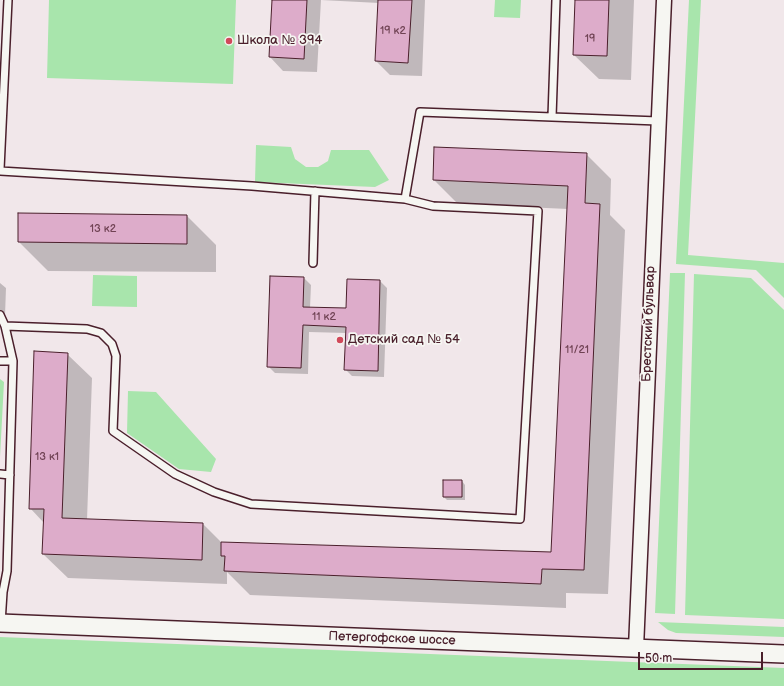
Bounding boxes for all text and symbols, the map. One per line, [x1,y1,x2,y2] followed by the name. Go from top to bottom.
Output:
[380,24,406,38] house number: 19 к2
[585,32,595,46] house number: 19
[237,33,322,49] place label: Школа № 394
[224,36,234,46] marker: Школа № 394
[90,222,116,236] house number: 13 к2
[639,266,659,382] street label: Брестский бульвар
[312,310,336,324] house number: 11 к2
[348,332,460,348] place label: Детский сад № 54
[335,335,345,345] marker: Детский сад № 54
[565,343,589,357] house number: 11/21
[35,450,59,464] house number: 13 к1
[328,629,456,649] street label: Петергофское шоссе
[640,644,765,670] scale bar
[645,651,672,666] text: 50 m

